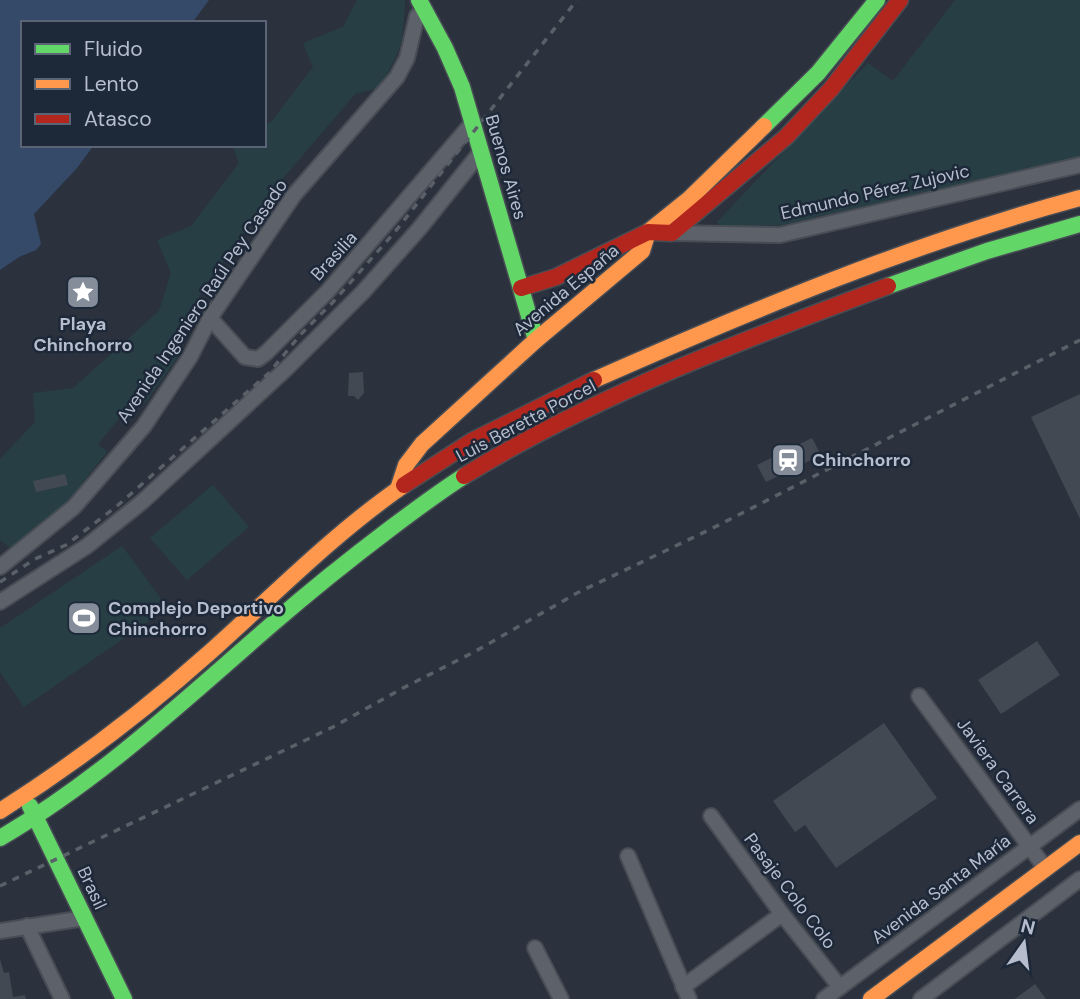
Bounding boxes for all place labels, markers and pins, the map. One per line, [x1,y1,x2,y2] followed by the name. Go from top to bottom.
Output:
[64,273,102,311] place icon: Playa Chinchorro
[33,312,133,357] place label: Playa Chinchorro
[769,441,807,479] station icon: Chinchorro
[812,448,911,472] place label: Chinchorro
[108,596,284,641] place label: Complejo Deportivo Chinchorro
[65,599,103,637] sports icon: Complejo Deportivo Chinchorro

